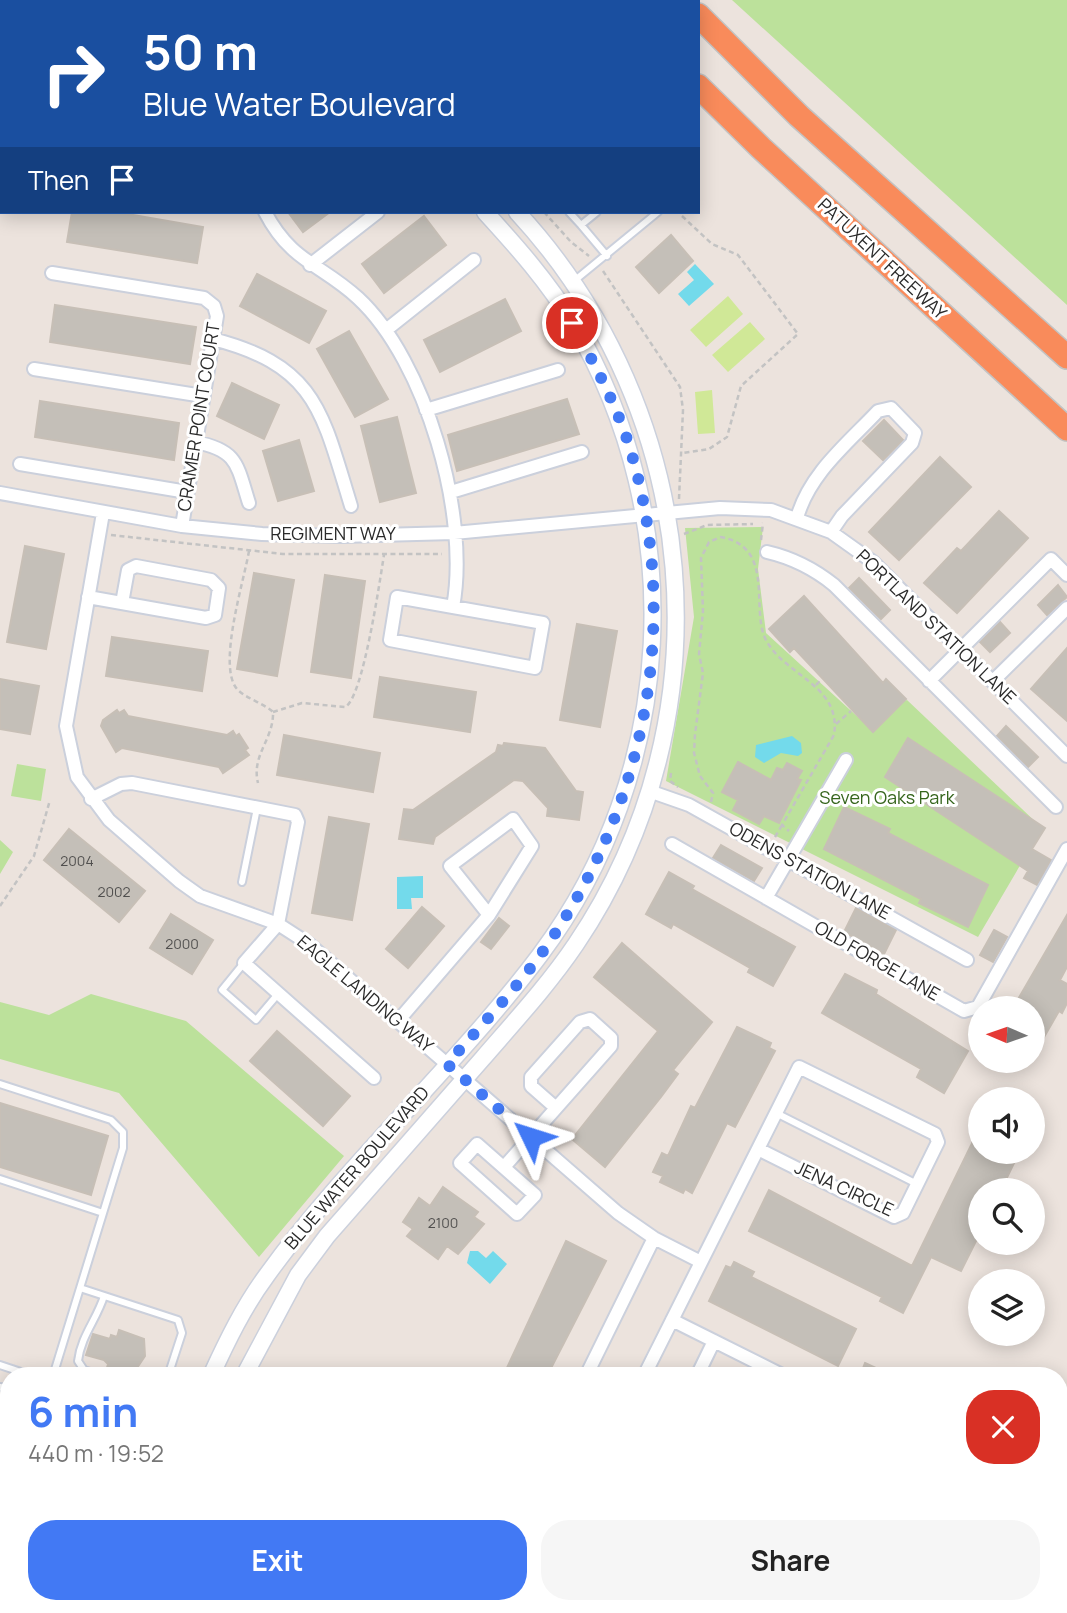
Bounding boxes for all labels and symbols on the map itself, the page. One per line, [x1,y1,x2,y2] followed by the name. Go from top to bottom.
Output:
[813,192,953,325] street label: PATUXENT FREEWAY
[542,293,602,353] pin
[171,320,225,513] street label: CRAMER POINT COURT
[270,521,397,545] street label: REGIMENT WAY
[852,544,1022,709] street label: PORTLAND STATION LANE
[819,785,956,809] park label: Seven Oaks Park
[725,816,896,925] street label: ODENS STATION LANE
[60,851,94,870] house number: 2004
[97,882,131,901] house number: 2002
[810,914,945,1006] street label: OLD FORGE LANE
[293,929,440,1058] street label: EAGLE LANDING WAY
[165,934,199,953] house number: 2000
[968,996,1045,1073] north arrow
[279,1081,434,1254] street label: BLUE WATER BOULEVARD
[494,1100,568,1174] position arrow
[791,1155,898,1221] street label: JENA CIRCLE
[428,1213,458,1232] house number: 2100

